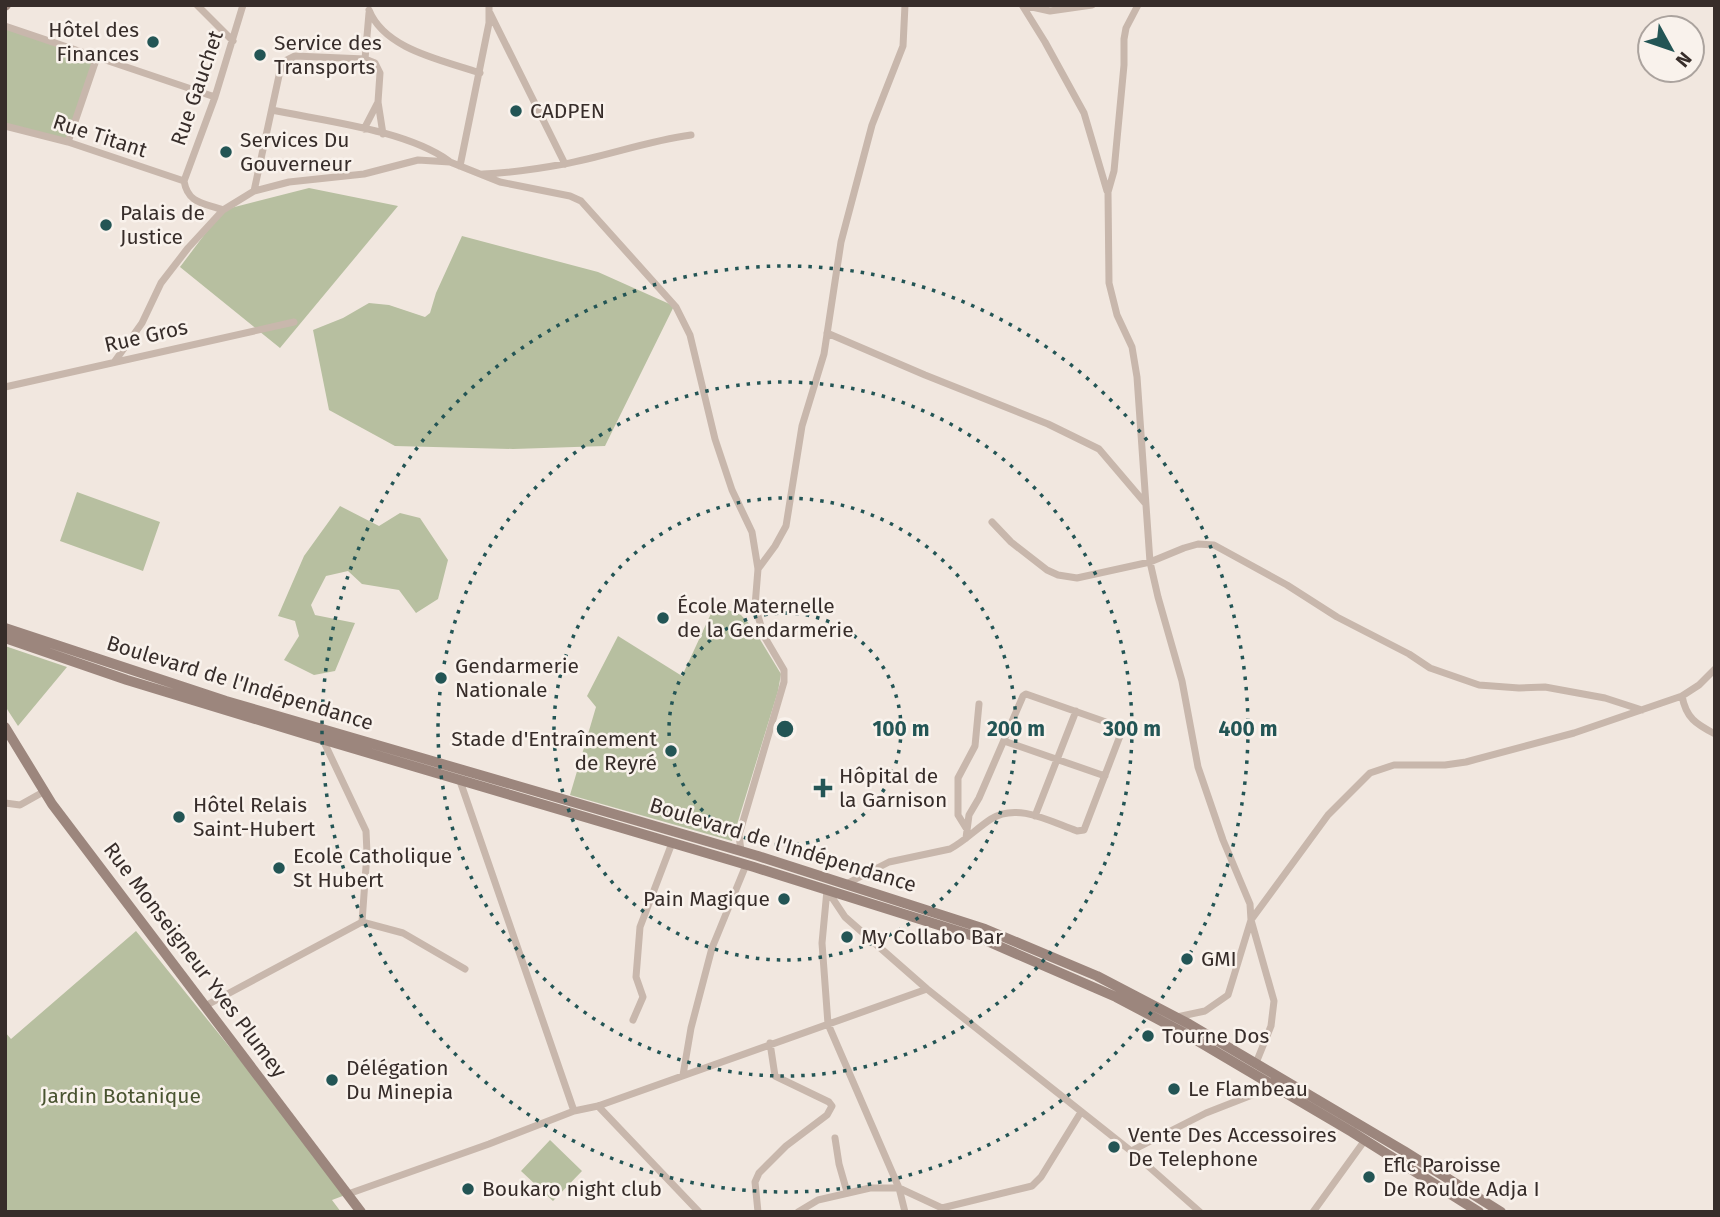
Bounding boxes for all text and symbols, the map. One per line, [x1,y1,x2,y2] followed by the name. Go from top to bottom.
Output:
[1636,14,1706,84] north arrow
[48,17,139,67] place label: Hôtel des Finances
[165,27,229,149] street label: Rue Gauchet
[274,30,382,80] place label: Service des Transports
[145,34,161,50] marker: Hôtel des Finances
[252,47,268,63] marker: Service des Transports
[1671,47,1697,72] text: N
[530,98,605,124] place label: CADPEN
[508,103,524,119] marker: CADPEN
[50,109,151,164] street label: Rue Titant
[240,127,352,177] place label: Services Du Gouverneur
[218,144,234,160] marker: Services Du Gouverneur
[120,200,205,250] place label: Palais de Justice
[98,217,114,233] marker: Palais de Justice
[102,314,190,358] street label: Rue Gros
[677,593,854,643] place label: École Maternelle de la Gendarmerie
[655,610,671,626] marker: École Maternelle de la Gendarmerie
[103,630,377,736] street label: Boulevard de l'Indépendance
[455,653,579,703] place label: Gendarmerie Nationale
[433,670,449,686] marker: Gendarmerie Nationale
[872,716,930,742] text: 100 m
[987,716,1045,742] text: 200 m
[1102,716,1161,742] text: 300 m
[1218,716,1278,742] text: 400 m
[773,717,797,741] centre of rings
[451,726,657,776] place label: Stade d'Entraînement de Reyré
[663,743,679,759] marker: Stade d'Entraînement de Reyré
[839,763,947,813] place label: Hôpital de la Garnison
[813,778,833,798] marker: Hôpital de la Garnison
[193,792,316,842] place label: Hôtel Relais Saint-Hubert
[646,792,920,898] street label: Boulevard de l'Indépendance
[171,809,187,825] marker: Hôtel Relais Saint-Hubert
[98,837,293,1083] street label: Rue Monseigneur Yves Plumey
[293,843,452,893] place label: Ecole Catholique St Hubert
[271,860,287,876] marker: Ecole Catholique St Hubert
[643,886,770,912] place label: Pain Magique
[776,891,792,907] marker: Pain Magique
[861,924,1003,950] place label: My Collabo Bar
[839,929,855,945] marker: My Collabo Bar
[1201,946,1237,972] place label: GMI
[1179,951,1195,967] marker: GMI
[1162,1023,1269,1049] place label: Tourne Dos
[1140,1028,1156,1044] marker: Tourne Dos
[346,1055,453,1105] place label: Délégation Du Minepia
[324,1072,340,1088] marker: Délégation Du Minepia
[1188,1076,1308,1102] place label: Le Flambeau
[1166,1081,1182,1097] marker: Le Flambeau
[41,1083,201,1109] park label: Jardin Botanique
[1128,1122,1337,1172] place label: Vente Des Accessoires De Telephone
[1106,1139,1122,1155] marker: Vente Des Accessoires De Telephone
[1383,1152,1540,1202] place label: Eflc Paroisse De Roulde Adja I
[1361,1169,1377,1185] marker: Eflc Paroisse De Roulde Adja I
[482,1176,662,1202] place label: Boukaro night club
[460,1181,476,1197] marker: Boukaro night club

